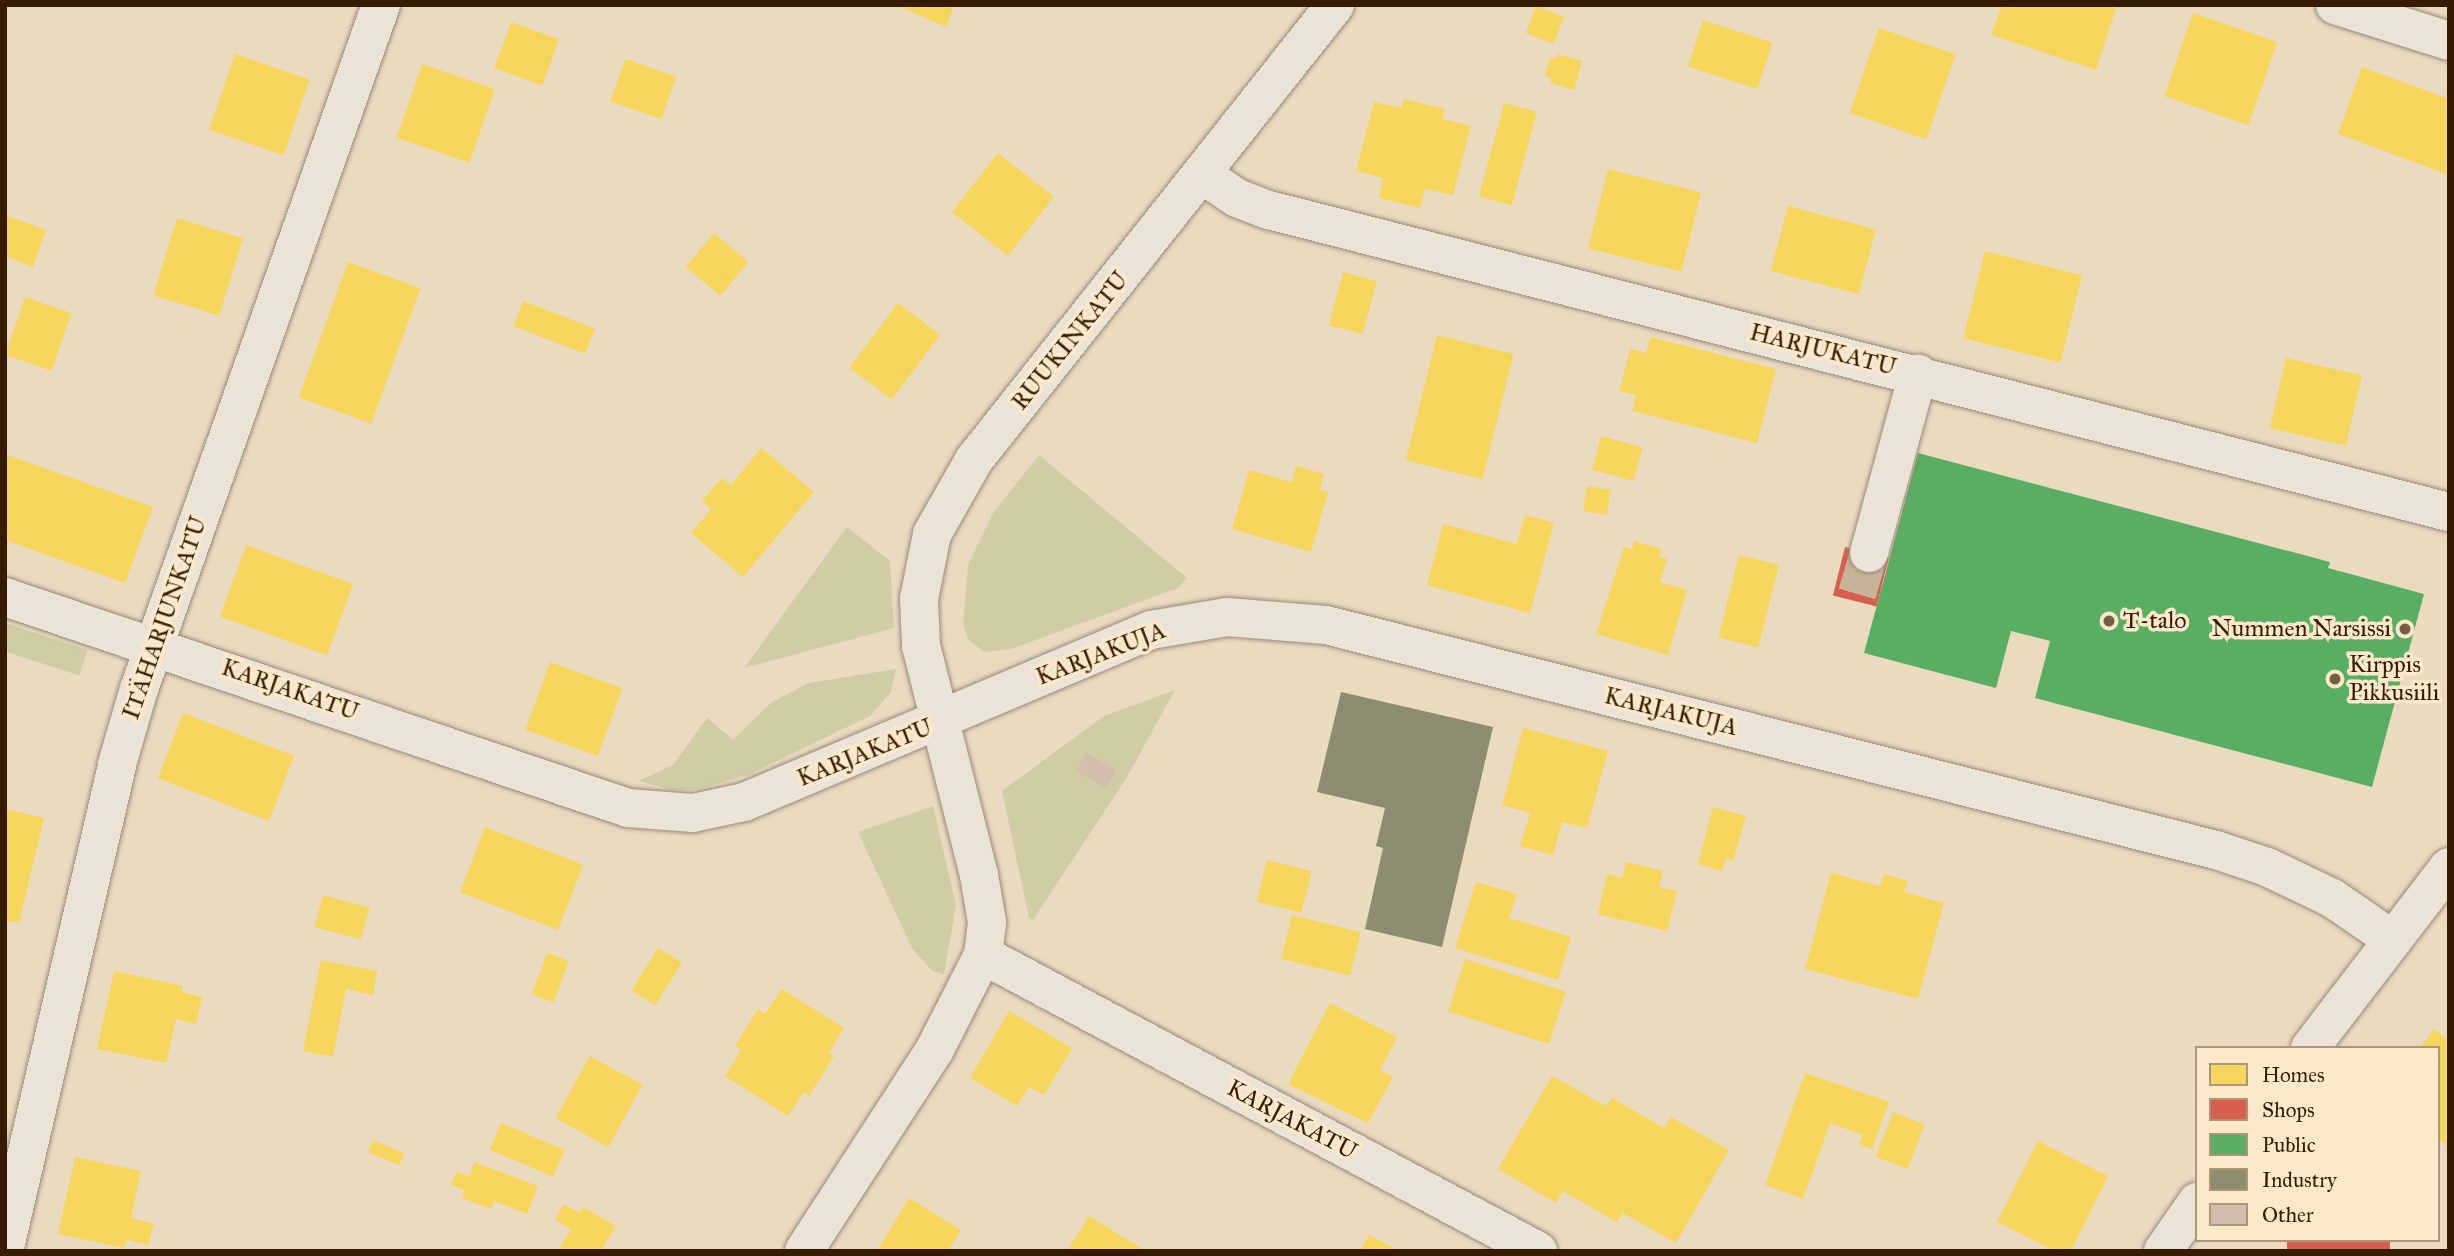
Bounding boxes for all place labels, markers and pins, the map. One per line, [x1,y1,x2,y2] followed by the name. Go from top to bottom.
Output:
[2123,607,2187,635] place label: T-talo
[2101,613,2117,629] marker: T-talo
[2211,615,2391,643] place label: Nummen Narsissi
[2397,621,2413,637] marker: Nummen Narsissi
[2349,651,2439,707] place label: Kirppis Pikkusiili
[2327,671,2343,687] marker: Kirppis Pikkusiili

